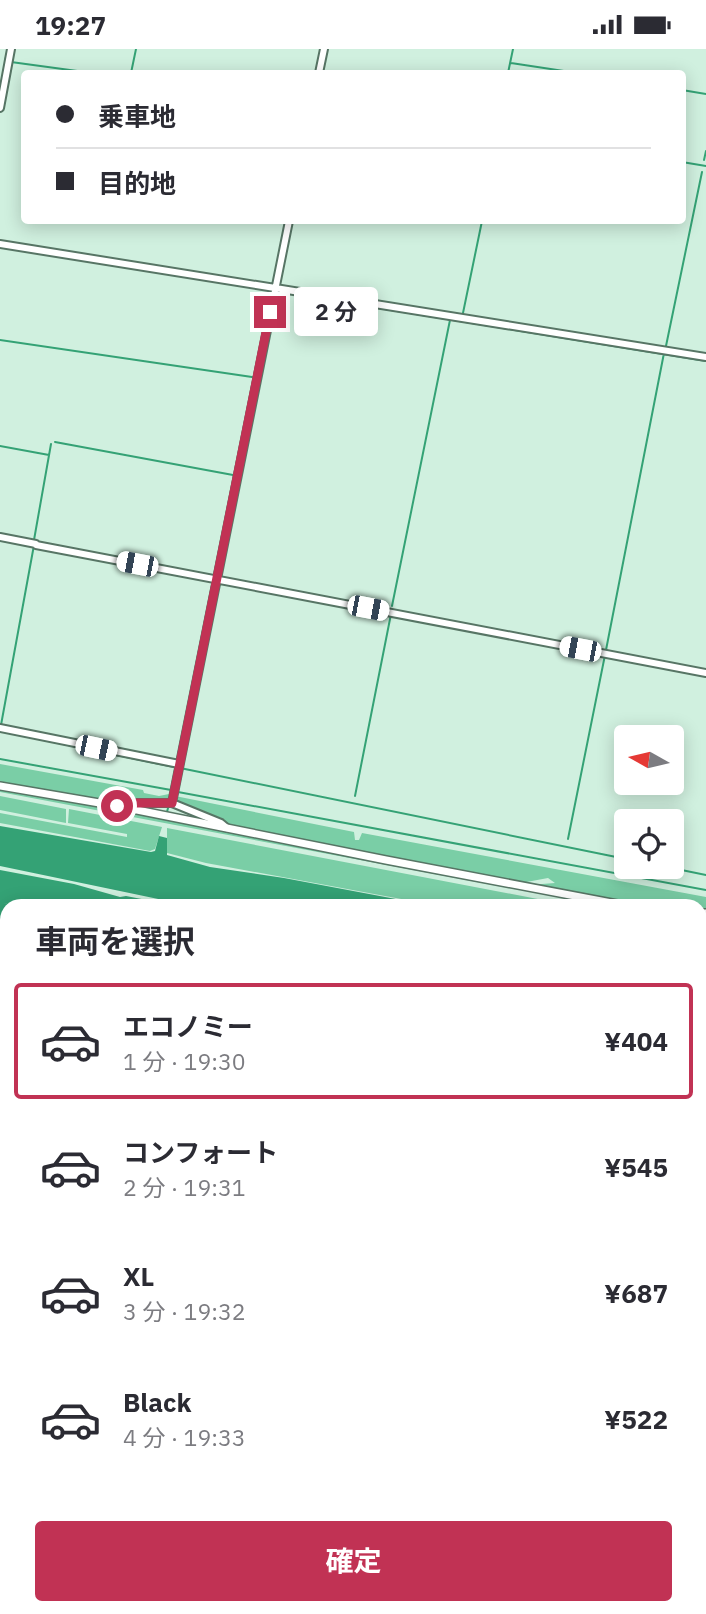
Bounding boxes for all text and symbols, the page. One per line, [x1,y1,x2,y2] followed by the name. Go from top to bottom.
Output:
[35,8,106,42] text: 19:27
[98,99,176,133] text: 乗車地
[98,166,176,200] text: 目的地
[294,287,378,337] callout: 2 分
[254,296,286,328] route end
[315,296,357,326] text: 2 分
[115,550,160,578] car
[346,594,391,622] car
[558,635,603,663] car
[614,725,684,795] north arrow
[614,725,684,879] map controls
[74,733,119,763] car
[101,790,133,822] route start
[614,809,684,879] button: locate
[35,920,195,962] text: 車両を選択
[123,1009,253,1043] text: エコノミー
[39,1010,102,1073] icon: car
[604,1024,668,1058] text: ¥404
[123,1046,246,1076] text: 1 分 · 19:30
[123,1135,278,1169] text: コンフォート
[39,1136,102,1199] icon: car
[604,1150,668,1184] text: ¥545
[123,1172,246,1202] text: 2 分 · 19:31
[123,1259,154,1293] text: XL
[39,1262,102,1325] icon: car
[604,1276,668,1310] text: ¥687
[123,1296,246,1326] text: 3 分 · 19:32
[123,1385,191,1419] text: Black
[39,1388,102,1451] icon: car
[604,1402,668,1436] text: ¥522
[123,1422,246,1452] text: 4 分 · 19:33
[35,1521,672,1601] button: 確定

